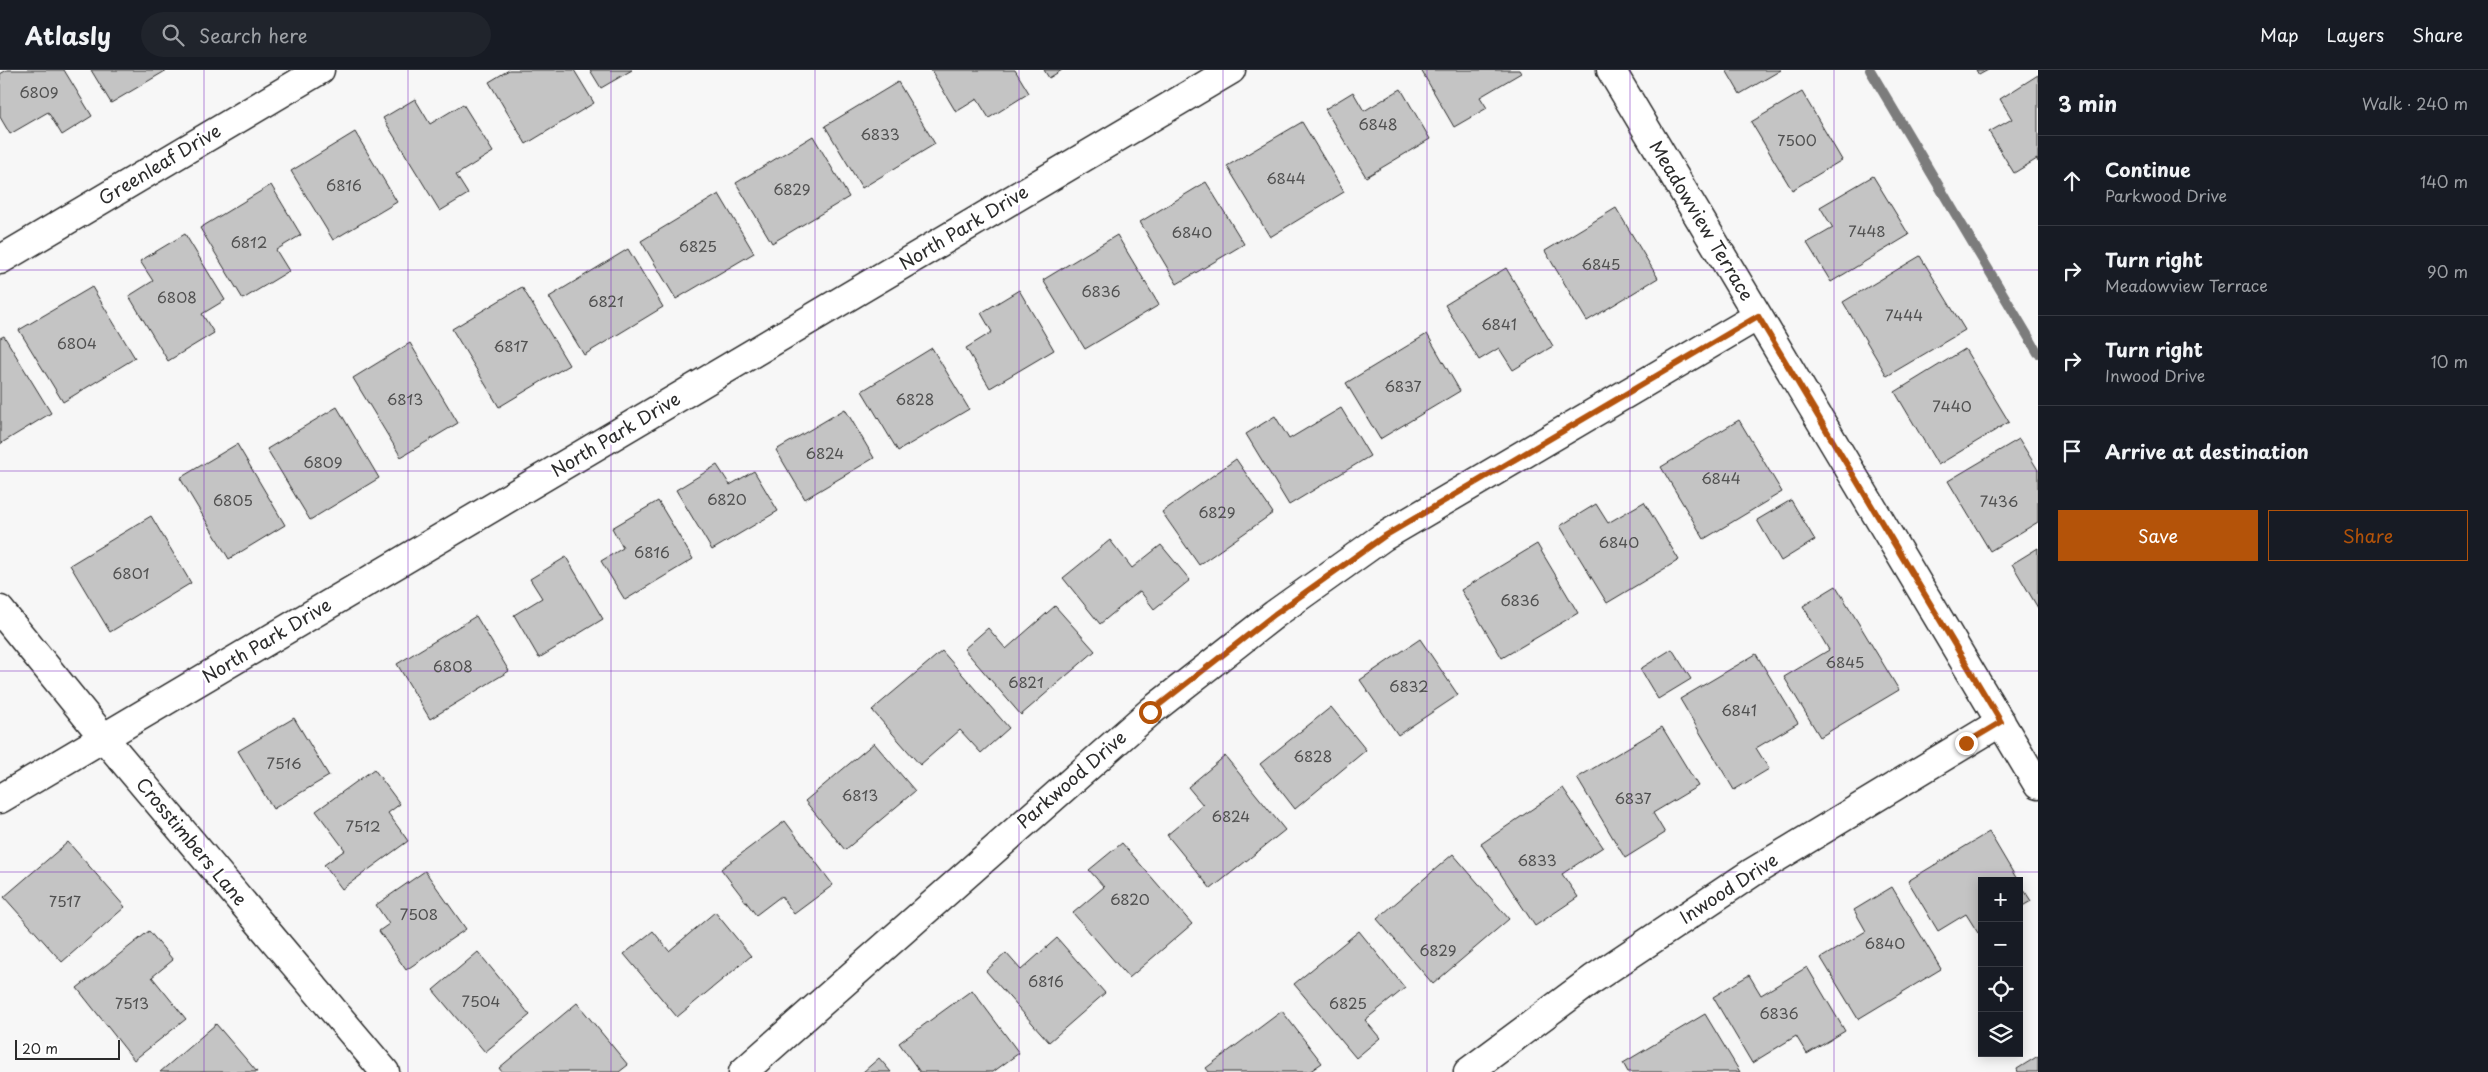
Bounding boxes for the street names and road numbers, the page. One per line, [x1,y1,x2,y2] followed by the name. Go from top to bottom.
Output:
[93,117,225,211] street label: Greenleaf Drive
[1644,135,1761,306] street label: Meadowview Terrace
[894,177,1033,276] street label: North Park Drive
[546,384,685,483] street label: North Park Drive
[197,590,336,689] street label: North Park Drive
[1010,724,1132,834] street label: Parkwood Drive
[130,771,254,911] street label: Crosstimbers Lane
[1674,846,1783,930] street label: Inwood Drive

